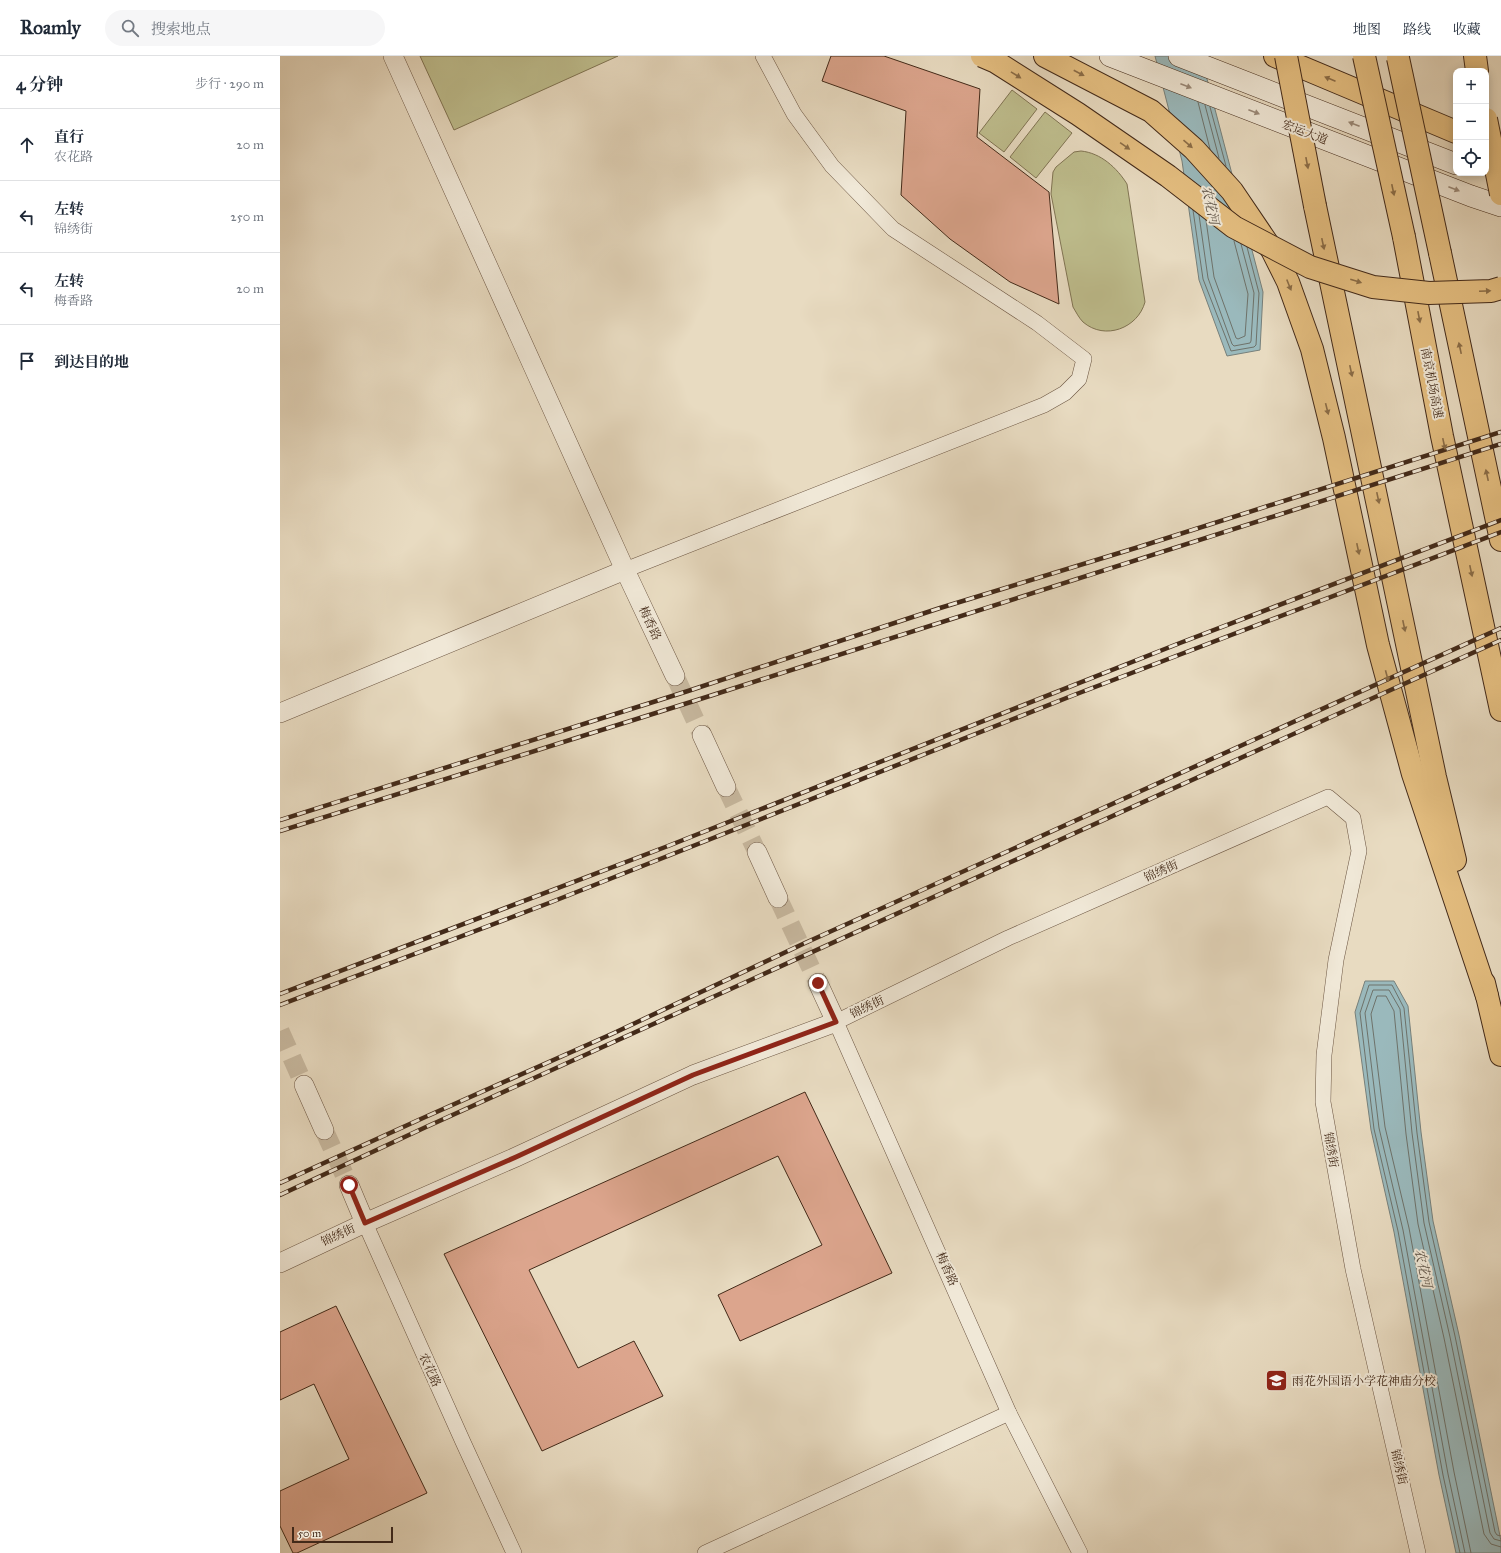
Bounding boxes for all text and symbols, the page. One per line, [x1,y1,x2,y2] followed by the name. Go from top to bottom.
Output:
[105,10,385,46] search box
[20,16,81,39] text: Roamly
[119,17,141,39] icon: search
[151,20,211,38] text: 搜索地点
[1353,21,1381,38] text: 地图
[1403,21,1431,38] text: 路线
[1453,21,1481,38] text: 收藏
[1453,68,1489,176] map controls
[1453,68,1489,104] button: +
[1074,70,1085,77] one-way arrow
[1010,71,1022,78] one-way arrow
[16,74,63,95] text: 4 分钟
[195,76,264,92] text: 步行 · 290 m
[1324,76,1335,82] one-way arrow
[1180,83,1192,89] one-way arrow
[1453,104,1489,140] button: −
[1249,110,1261,116] one-way arrow
[1280,117,1330,147] street label: 宏运大道
[1348,120,1360,126] one-way arrow
[54,128,84,146] text: 直行
[16,134,38,156] icon: ahead
[236,137,264,153] text: 20 m
[1183,139,1193,148] one-way arrow
[1453,140,1489,176] button: locate
[1120,142,1130,150] one-way arrow
[54,149,93,165] text: 农花路
[1304,157,1310,169] one-way arrow
[1198,184,1222,228] water label: 农花河
[1391,184,1397,196] one-way arrow
[1448,187,1460,193] one-way arrow
[54,200,84,218] text: 左转
[16,206,38,228] icon: left
[230,209,264,225] text: 250 m
[54,221,93,237] text: 锦绣街
[1321,238,1327,250] one-way arrow
[54,272,84,290] text: 左转
[16,278,38,300] icon: left
[1350,278,1362,284] one-way arrow
[1286,279,1292,290] one-way arrow
[236,281,264,297] text: 20 m
[1479,288,1492,294] one-way arrow
[54,293,93,309] text: 梅香路
[1416,311,1422,323] one-way arrow
[1456,341,1462,354] one-way arrow
[1418,346,1446,420] street label: 南京机场高速
[16,350,38,372] icon: arrive
[54,353,129,371] text: 到达目的地
[1348,365,1354,377] one-way arrow
[1324,403,1330,415] one-way arrow
[1441,438,1447,450] one-way arrow
[1484,468,1490,481] one-way arrow
[1375,492,1381,504] one-way arrow
[1355,543,1361,556] one-way arrow
[1469,565,1475,578] one-way arrow
[636,604,664,642] street label: 梅香路
[1401,619,1407,632] one-way arrow
[1384,670,1390,682] one-way arrow
[1142,857,1181,885] street label: 锦绣街
[809,974,827,992] route end
[848,992,887,1021] street label: 锦绣街
[1321,1131,1341,1170] street label: 锦绣街
[340,1176,358,1194] route start
[319,1221,358,1249] street label: 锦绣街
[1411,1247,1435,1291] water label: 农花河
[933,1250,961,1288] street label: 梅香路
[416,1351,444,1389] street label: 农花路
[1264,1368,1290,1394] school or university icon: 雨花外国语小学花神庙分校
[1292,1374,1436,1388] place label: 雨花外国语小学花神庙分校
[1388,1448,1410,1487] street label: 锦绣街
[292,1525,393,1544] scale bar
[298,1527,321,1540] text: 50 m

